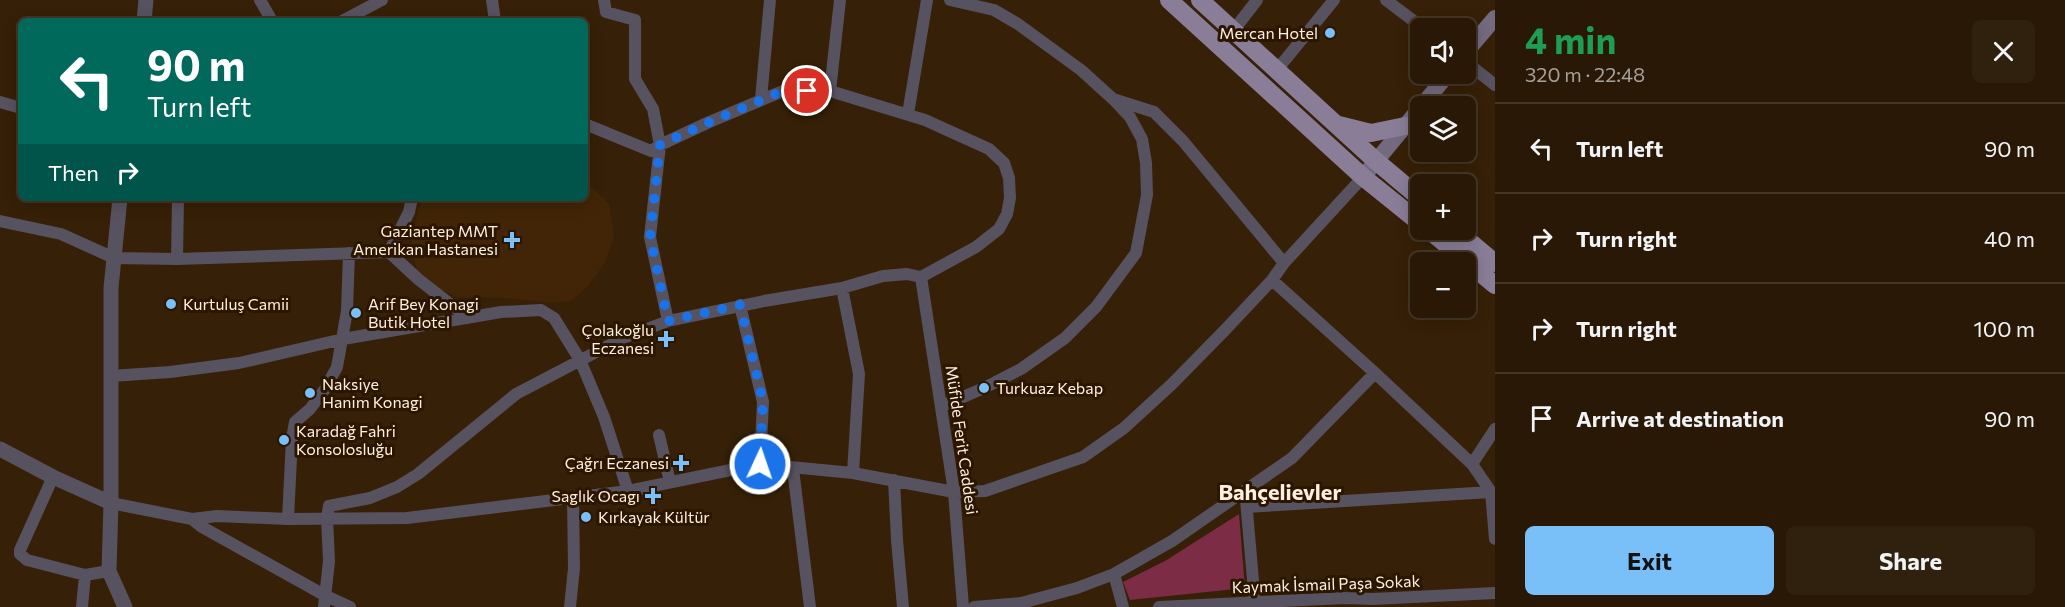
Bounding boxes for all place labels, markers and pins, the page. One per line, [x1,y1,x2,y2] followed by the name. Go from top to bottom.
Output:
[1219,23,1318,42] place label: Mercan Hotel
[1323,26,1337,40] marker: Mercan Hotel
[781,65,832,116] pin
[353,221,498,258] place label: Gaziantep MMT Amerikan Hastanesi
[503,231,521,249] marker: Gaziantep MMT Amerikan Hastanesi
[183,294,289,313] place label: Kurtuluş Camii
[368,294,479,331] place label: Arif Bey Konagi Butik Hotel
[164,297,178,311] marker: Kurtuluş Camii
[349,306,363,320] marker: Arif Bey Konagi Butik Hotel
[582,320,654,357] place label: Çolakoğlu Eczanesi
[659,332,673,346] marker: Çolakoğlu Eczanesi
[322,374,423,411] place label: Naksiye Hanim Konagi
[996,378,1103,397] place label: Turkuaz Kebap
[977,381,991,395] marker: Turkuaz Kebap
[303,386,317,400] marker: Naksiye Hanim Konagi
[296,421,396,458] place label: Karadağ Fahri Konsolosluğu
[277,433,291,447] marker: Karadağ Fahri Konsolosluğu
[565,453,669,472] place label: Çağrı Eczanesi
[674,456,688,470] marker: Çağrı Eczanesi
[552,486,640,505] place label: Saglık Ocagı
[644,487,662,505] marker: Saglık Ocagı
[598,507,710,526] place label: Kırkayak Kültür
[579,510,593,524] marker: Kırkayak Kültür

